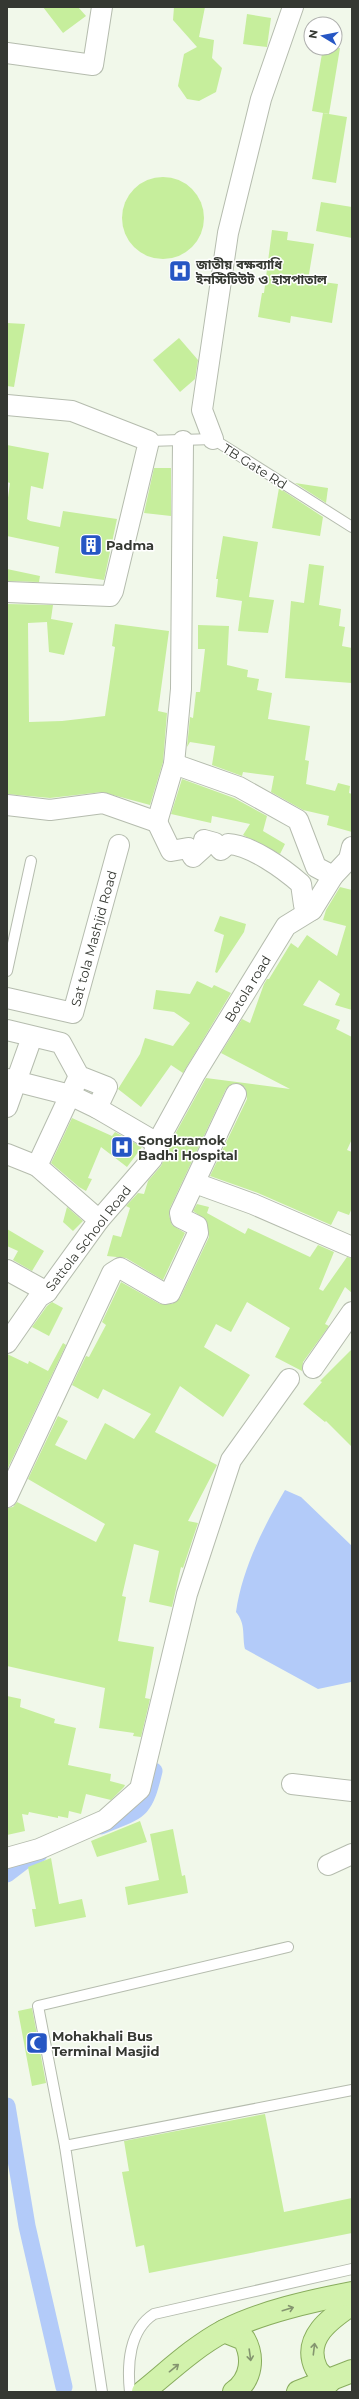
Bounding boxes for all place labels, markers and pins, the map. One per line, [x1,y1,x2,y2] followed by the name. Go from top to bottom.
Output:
[195,256,327,287] place label: জাতীয় বক্ষব্যাধি ইনস্টিটিউট ও হাসপাতাল
[167,258,193,284] hospital icon: জাতীয় বক্ষব্যাধি ইনস্টিটিউট ও হাসপাতাল
[78,532,104,558] building icon: Padma
[106,537,154,553] place label: Padma
[138,1132,238,1163] place label: Songkramok Badhi Hospital
[109,1134,135,1160] hospital icon: Songkramok Badhi Hospital
[52,2028,159,2059] place label: Mohakhali Bus Terminal Masjid
[24,2030,50,2056] mosque icon: Mohakhali Bus Terminal Masjid

